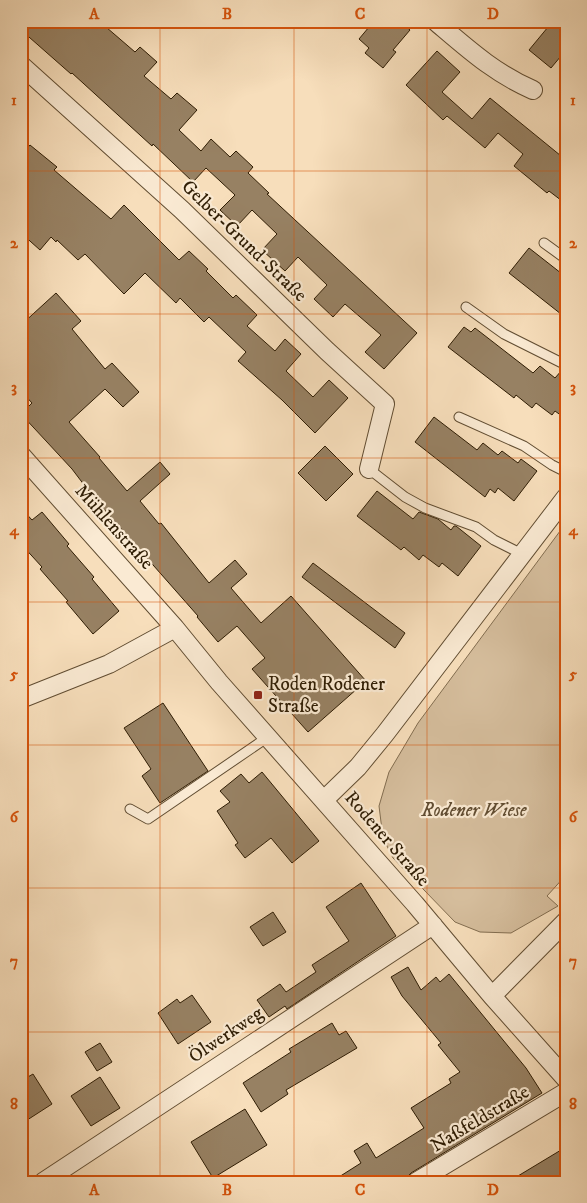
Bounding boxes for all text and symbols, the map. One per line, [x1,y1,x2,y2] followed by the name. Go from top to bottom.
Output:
[88,4,100,24] text: A
[222,4,232,24] text: B
[355,4,365,24] text: C
[487,4,499,24] text: D
[11,90,17,110] text: 1
[570,90,576,110] text: 1
[176,175,312,307] street label: Gelber-Grund-Straße
[10,233,19,253] text: 2
[569,233,578,253] text: 2
[11,377,17,397] text: 3
[570,377,576,397] text: 3
[70,480,158,574] street label: Mühlenstraße
[8,520,19,540] text: 4
[567,520,578,540] text: 4
[9,664,18,684] text: 5
[568,664,577,684] text: 5
[268,673,385,718] place label: Roden Rodener Straße
[252,689,264,701] marker: Roden Rodener Straße
[339,787,435,891] street label: Rodener Straße
[421,799,527,822] park label: Rodener Wiese
[10,807,20,827] text: 6
[569,807,579,827] text: 6
[10,951,18,971] text: 7
[569,951,577,971] text: 7
[184,1001,268,1068] street label: Ölwerkweg
[427,1081,533,1157] street label: Naßfeldstraße
[10,1094,18,1114] text: 8
[569,1094,577,1114] text: 8
[88,1180,100,1200] text: A
[222,1180,232,1200] text: B
[355,1180,365,1200] text: C
[487,1180,499,1200] text: D

